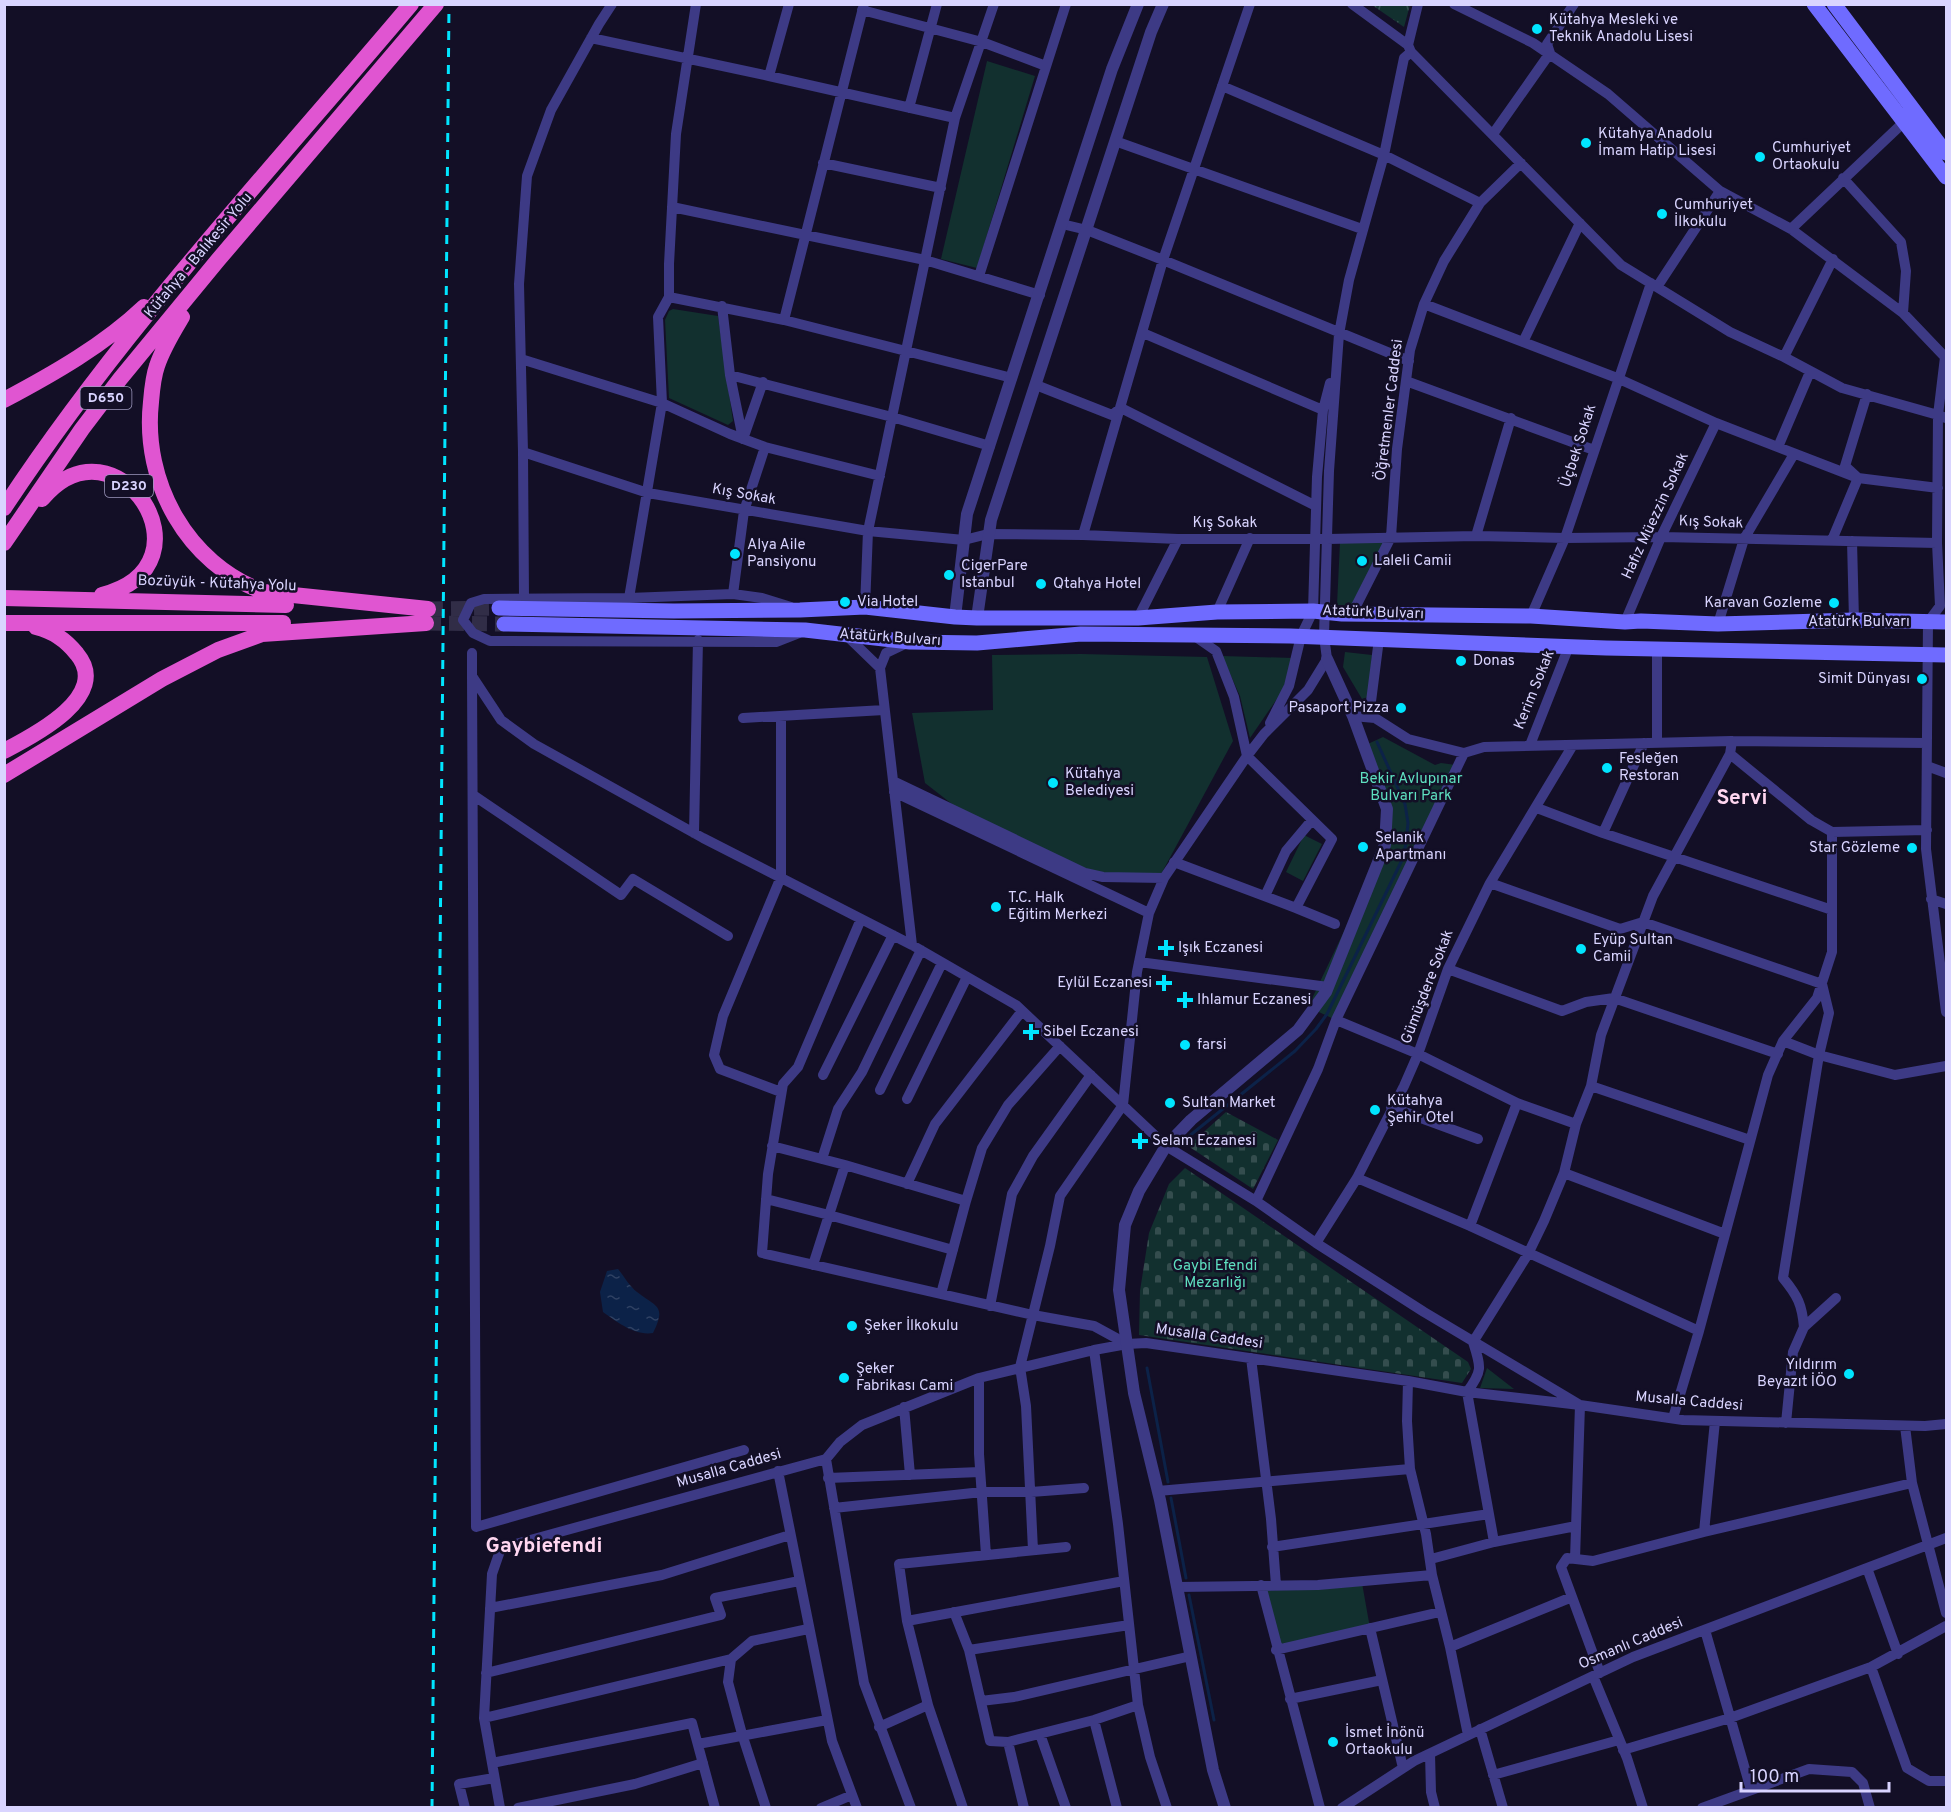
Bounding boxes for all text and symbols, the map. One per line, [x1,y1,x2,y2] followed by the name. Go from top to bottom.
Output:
[1549,11,1693,47] place label: Kütahya Mesleki ve Teknik Anadolu Lisesi
[1530,22,1544,36] marker: Kütahya Mesleki ve Teknik Anadolu Lisesi
[1598,125,1716,161] place label: Kütahya Anadolu İmam Hatip Lisesi
[1579,136,1593,150] marker: Kütahya Anadolu İmam Hatip Lisesi
[1772,139,1851,175] place label: Cumhuriyet Ortaokulu
[1753,150,1767,164] marker: Cumhuriyet Ortaokulu
[141,189,257,323] street label: Kütahya - Balıkesir Yolu
[1674,196,1753,232] place label: Cumhuriyet İlkokulu
[1655,207,1669,221] marker: Cumhuriyet İlkokulu
[1371,338,1408,482] street label: Öğretmenler Caddesi
[80,387,132,409] road number: D650
[1556,402,1601,490] street label: Üçbek Sokak
[1618,450,1694,582] street label: Hafız Müezzin Sokak
[105,475,153,497] road number: D230
[710,480,778,510] street label: Kış Sokak
[1678,512,1744,534] street label: Kış Sokak
[1193,514,1257,533] street label: Kış Sokak
[747,536,817,572] place label: Alya Aile Pansiyonu
[728,547,742,561] marker: Alya Aile Pansiyonu
[1374,552,1452,571] place label: Laleli Camii
[1355,554,1369,568] marker: Laleli Camii
[961,557,1028,593] place label: CigerPare Istanbul
[942,568,956,582] marker: CigerPare Istanbul
[137,572,297,596] street label: Bozüyük - Kütahya Yolu
[1053,575,1141,594] place label: Qtahya Hotel
[1034,577,1048,591] marker: Qtahya Hotel
[857,593,918,612] place label: Via Hotel
[1704,594,1822,613] place label: Karavan Gozleme
[838,595,852,609] marker: Via Hotel
[1827,596,1841,610] marker: Karavan Gozleme
[1322,602,1424,624] street label: Atatürk Bulvarı
[1808,613,1910,632] street label: Atatürk Bulvarı
[839,625,941,651] street label: Atatürk Bulvarı
[1510,647,1560,733] street label: Kerim Sokak
[1473,652,1515,671] place label: Donas
[1454,654,1468,668] marker: Donas
[1818,670,1910,689] place label: Simit Dünyası
[1915,672,1929,686] marker: Simit Dünyası
[1288,699,1389,718] place label: Pasaport Pizza
[1394,701,1408,715] marker: Pasaport Pizza
[1619,750,1679,786] place label: Fesleğen Restoran
[1600,761,1614,775] marker: Fesleğen Restoran
[1065,765,1134,801] place label: Kütahya Belediyesi
[1360,770,1463,806] park label: Bekir Avlupınar Bulvarı Park
[1046,776,1060,790] marker: Kütahya Belediyesi
[1717,785,1767,812] district label: Servi
[1375,829,1446,865] place label: Selanik Apartmanı
[1809,839,1900,858] place label: Star Gözleme
[1356,840,1370,854] marker: Selanik Apartmanı
[1905,841,1919,855] marker: Star Gözleme
[1008,889,1107,925] place label: T.C. Halk Eğitim Merkezi
[989,900,1003,914] marker: T.C. Halk Eğitim Merkezi
[1397,927,1459,1047] street label: Gümüşdere Sokak
[1593,931,1673,967] place label: Eyüp Sultan Camii
[1178,939,1263,958] place label: Işık Eczanesi
[1159,941,1173,955] marker: Işık Eczanesi
[1574,942,1588,956] marker: Eyüp Sultan Camii
[1057,974,1152,993] place label: Eylül Eczanesi
[1157,976,1171,990] marker: Eylül Eczanesi
[1197,991,1311,1010] place label: Ihlamur Eczanesi
[1178,993,1192,1007] marker: Ihlamur Eczanesi
[1043,1023,1139,1042] place label: Sibel Eczanesi
[1024,1025,1038,1039] marker: Sibel Eczanesi
[1197,1036,1227,1055] place label: farsi
[1178,1038,1192,1052] marker: farsi
[1387,1092,1454,1128] place label: Kütahya Şehir Otel
[1182,1094,1276,1113] place label: Sultan Market
[1163,1096,1177,1110] marker: Sultan Market
[1368,1103,1382,1117] marker: Kütahya Şehir Otel
[1152,1132,1256,1151] place label: Selam Eczanesi
[1133,1134,1147,1148] marker: Selam Eczanesi
[1173,1257,1257,1293] park label: Gaybi Efendi Mezarlığı
[864,1316,959,1336] place label: Şeker İlkokulu
[845,1319,859,1333] marker: Şeker İlkokulu
[1154,1320,1264,1354] street label: Musalla Caddesi
[1757,1356,1837,1392] place label: Yıldırım Beyazıt İÖO
[856,1360,953,1396] place label: Şeker Fabrikası Cami
[1842,1367,1856,1381] marker: Yıldırım Beyazıt İÖO
[837,1371,851,1385] marker: Şeker Fabrikası Cami
[1634,1388,1744,1416] street label: Musalla Caddesi
[674,1445,784,1493] street label: Musalla Caddesi
[486,1533,602,1560] district label: Gaybiefendi
[1576,1613,1686,1675] street label: Osmanlı Caddesi
[1345,1723,1424,1760] place label: İsmet İnönü Ortaokulu
[1326,1735,1340,1749] marker: İsmet İnönü Ortaokulu
[1741,1755,1890,1793] scale bar
[1750,1766,1799,1789] text: 100 m

